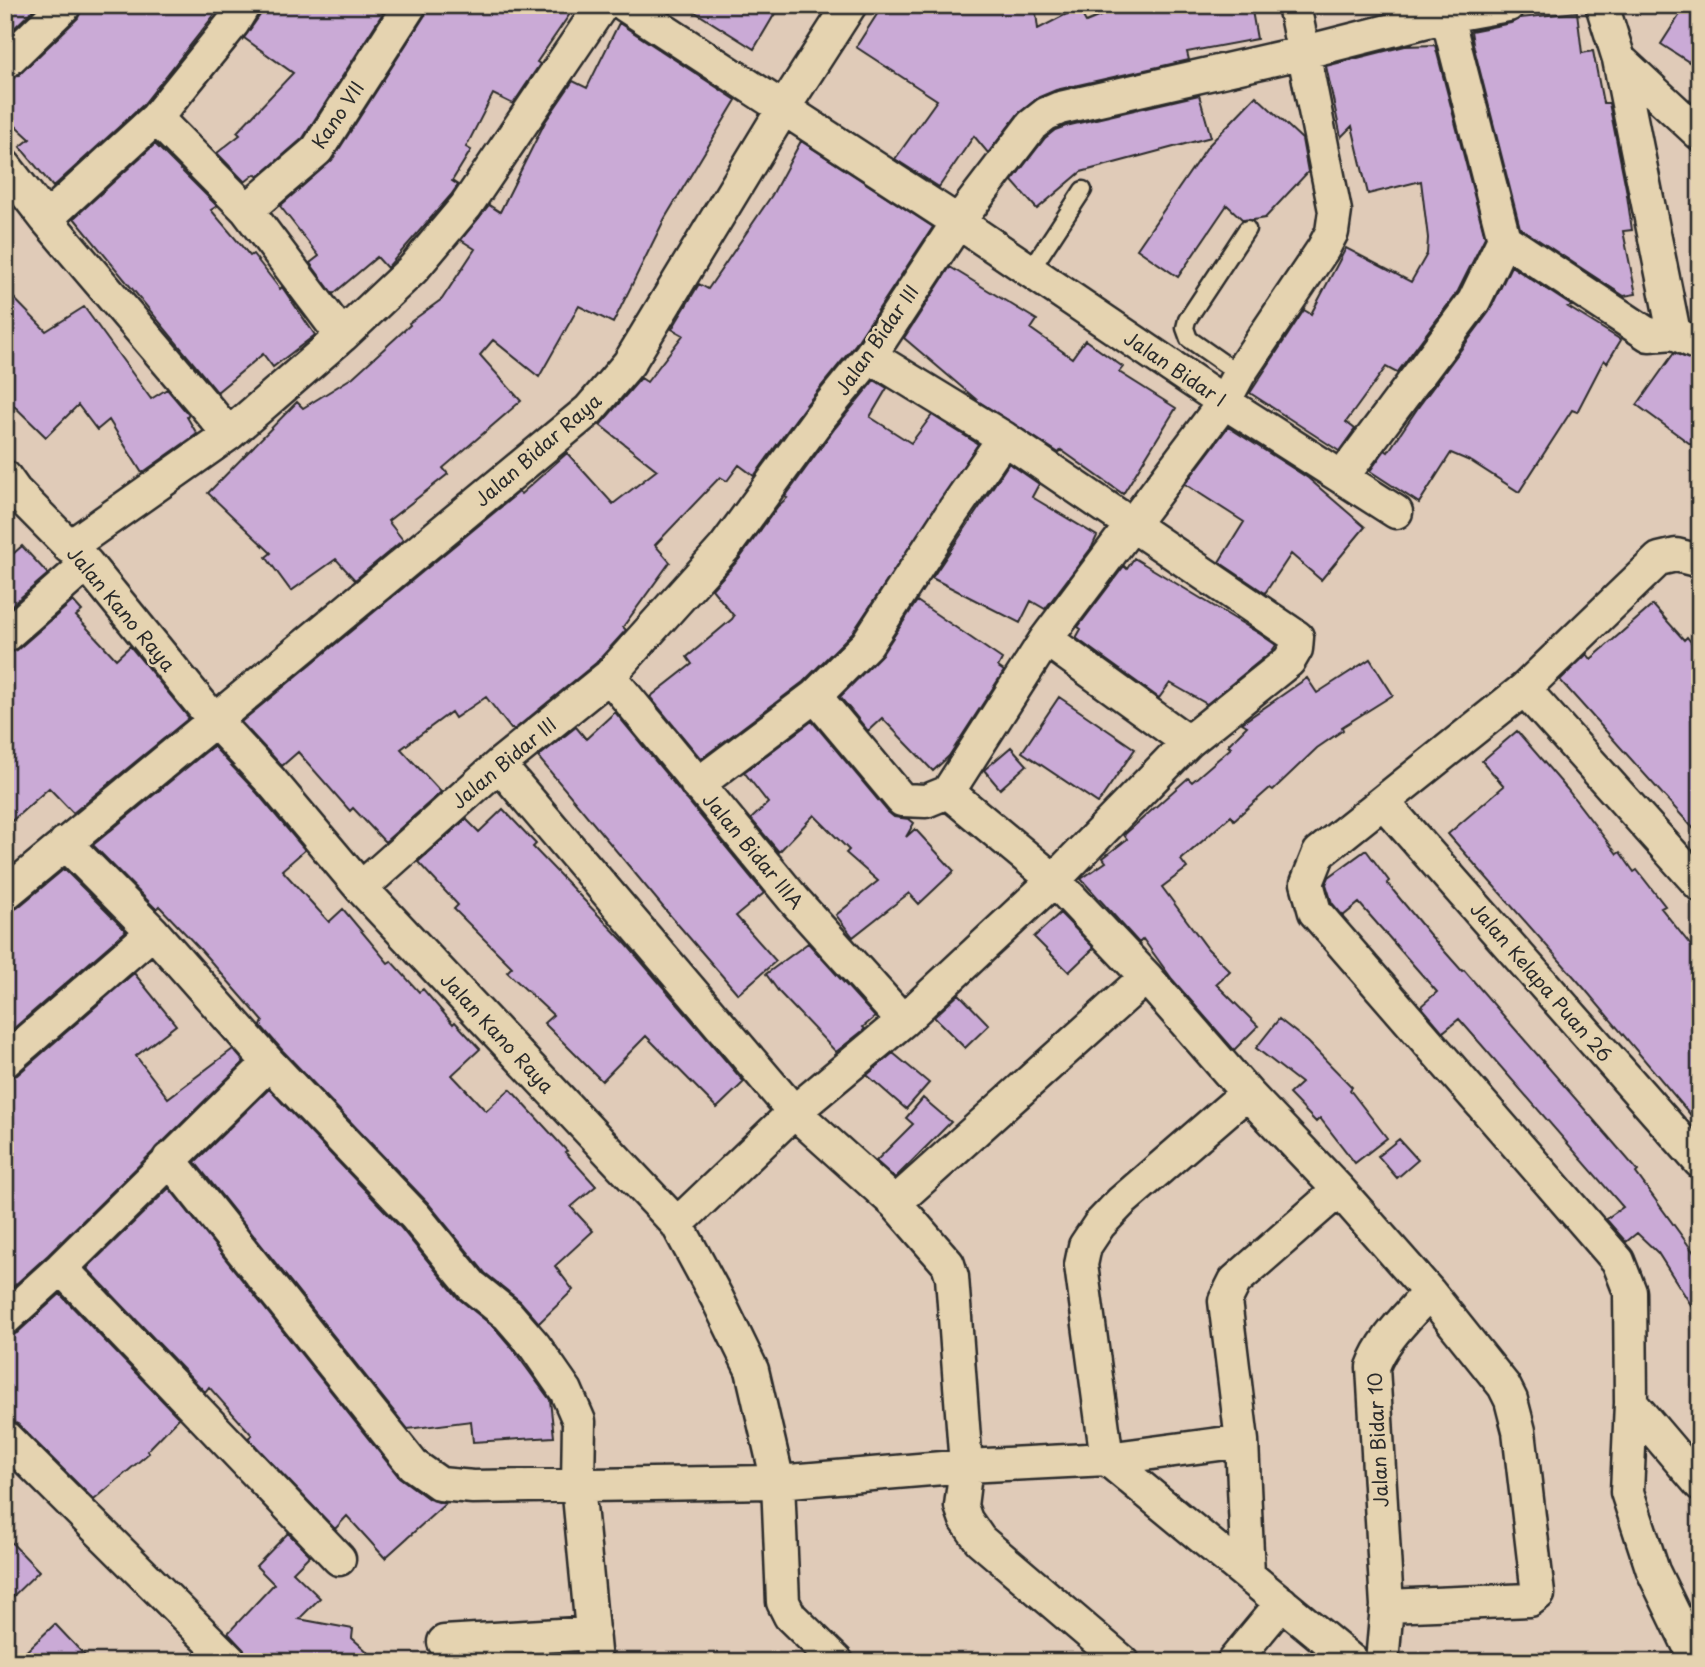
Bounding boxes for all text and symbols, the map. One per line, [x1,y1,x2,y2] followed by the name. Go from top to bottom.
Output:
[304,75,370,154] street label: Kano VII
[828,278,925,400] street label: Jalan Bidar III
[1119,324,1232,413] street label: Jalan Bidar I
[468,386,607,512] street label: Jalan Bidar Raya
[61,540,183,677] street label: Jalan Kano Raya
[445,710,562,815] street label: Jalan Bidar III
[697,786,811,915] street label: Jalan Bidar IIIA
[1464,895,1619,1067] street label: Jalan Kelapa Puan 26
[435,966,561,1099] street label: Jalan Kano Raya
[1359,1372,1395,1508] street label: Jalan Bidar 10

